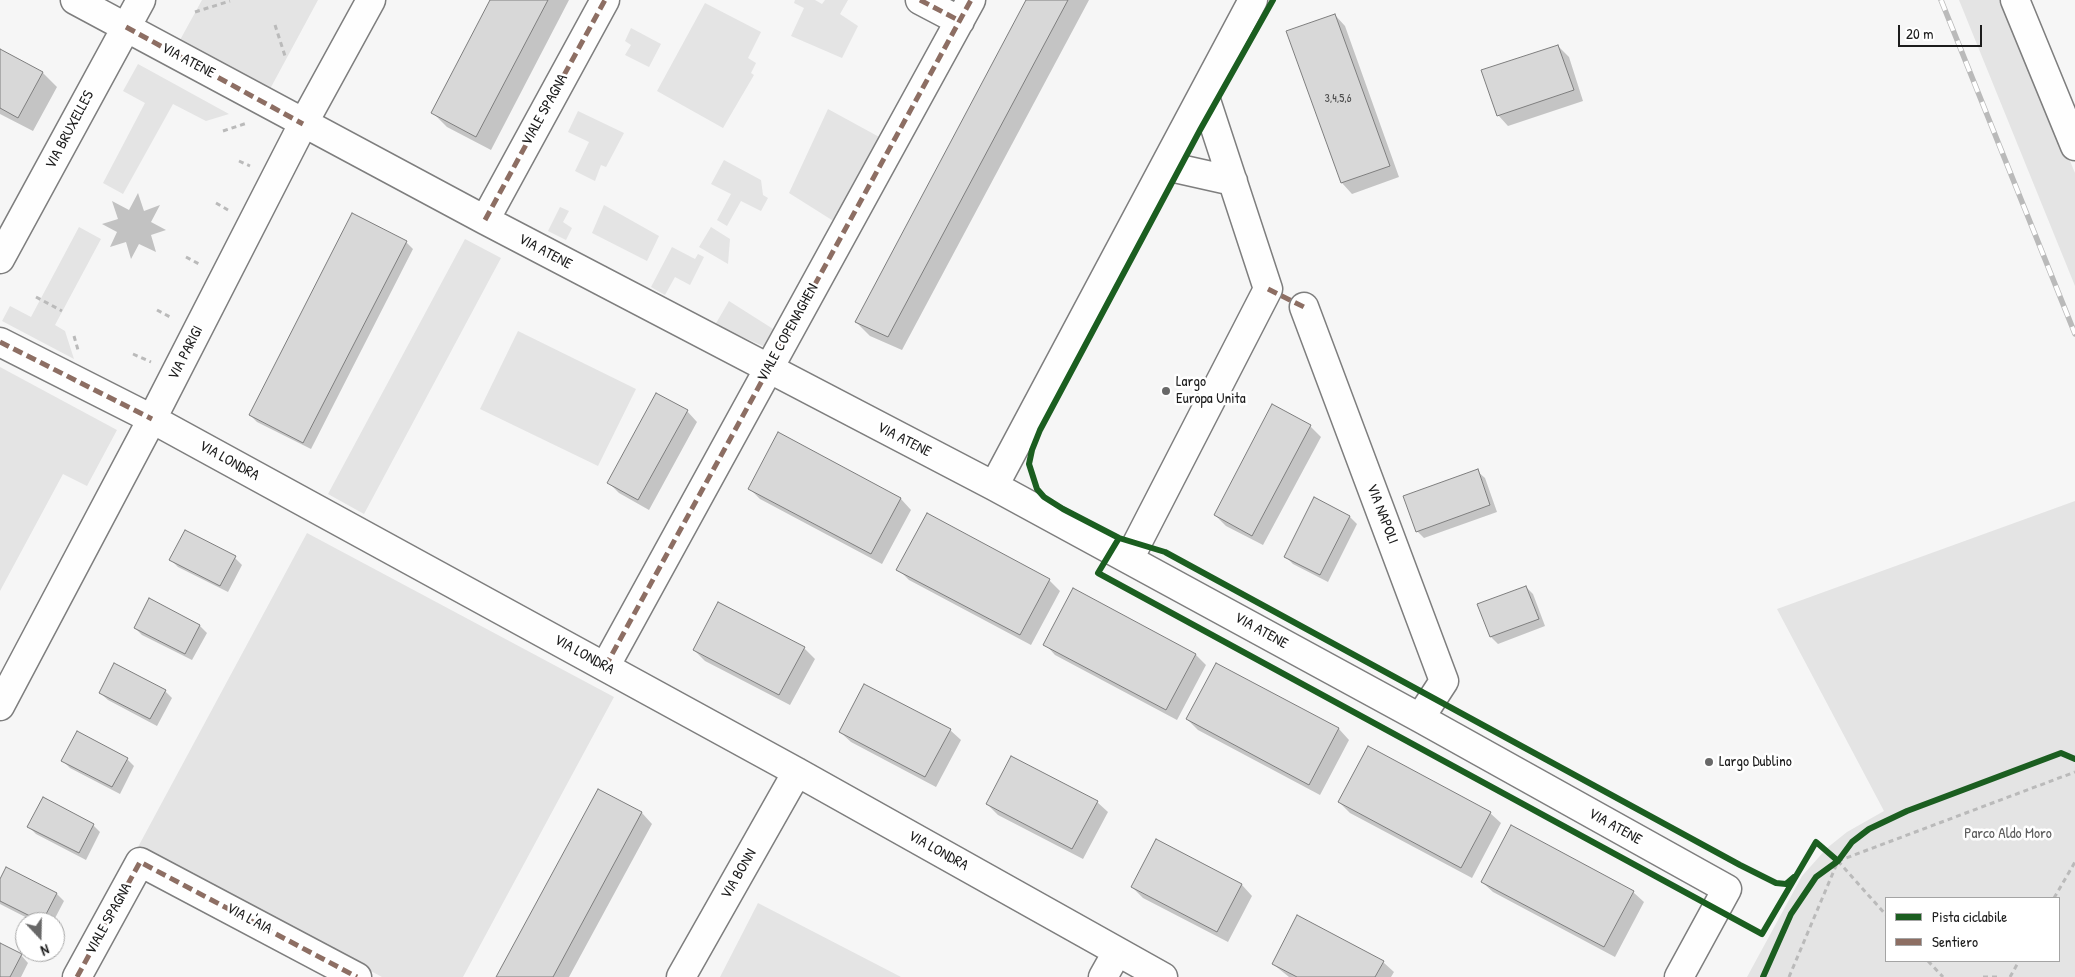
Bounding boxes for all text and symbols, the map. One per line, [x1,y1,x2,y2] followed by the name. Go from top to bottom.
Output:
[1900,15,1984,47] scale bar
[1906,23,1933,44] text: 20 m
[158,39,218,83] street label: VIA ATENE
[518,71,572,149] street label: VIALE SPAGNA
[42,88,98,172] street label: VIA BRUXELLES
[1324,92,1352,106] house number: 3,4,5,6
[515,230,575,274] street label: VIA ATENE
[754,281,822,385] street label: VIALE COPENAGHEN
[165,323,207,383] street label: VIA PARIGI
[1176,373,1246,408] place label: Largo Europa Unita
[1160,385,1172,397] marker: Largo Europa Unita
[874,419,934,461] street label: VIA ATENE
[196,437,262,485] street label: VIA LONDRA
[1362,482,1402,546] street label: VIA NAPOLI
[1231,609,1291,653] street label: VIA ATENE
[551,631,617,679] street label: VIA LONDRA
[1719,753,1792,771] place label: Largo Dublino
[1703,756,1715,768] marker: Largo Dublino
[1585,805,1645,849] street label: VIA ATENE
[1964,825,2052,843] park label: Parco Aldo Moro
[905,827,971,875] street label: VIA LONDRA
[718,846,760,902] street label: VIA BONN
[82,880,136,958] street label: VIALE SPAGNA
[1885,897,2060,962] legend
[223,900,275,938] street label: VIA L'AIA
[1932,906,2007,927] text: Pista ciclabile
[15,912,65,962] north arrow
[1932,931,1978,952] text: Sentiero
[38,940,52,961] text: N

